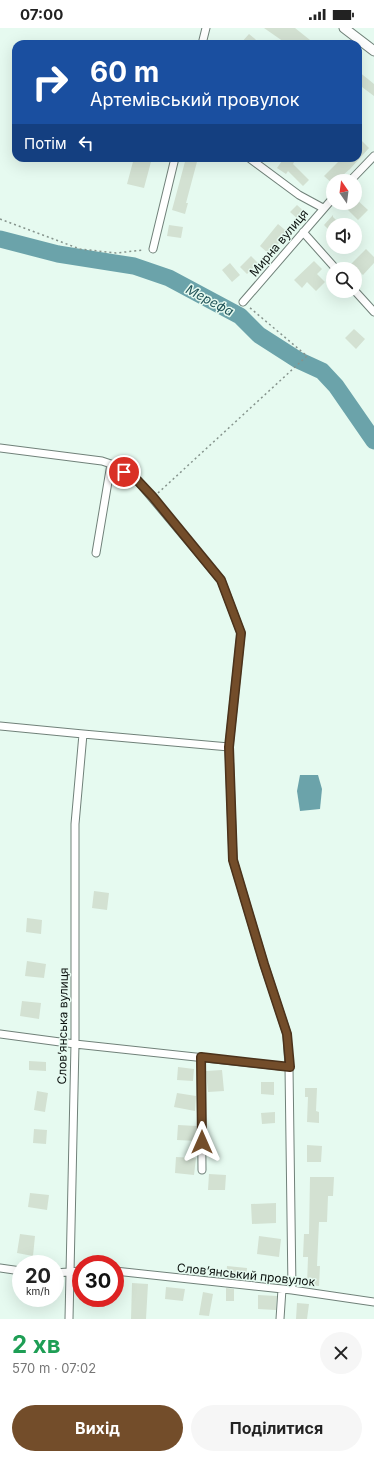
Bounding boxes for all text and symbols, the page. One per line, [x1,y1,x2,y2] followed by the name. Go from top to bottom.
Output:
[20,5,63,24] text: 07:00
[90,55,159,89] text: 60 m
[24,56,76,108] icon: right
[90,89,300,110] text: Артемівський провулок
[75,132,97,154] icon: left
[24,134,67,153] text: Потім
[326,174,362,210] north arrow
[326,174,362,298] map controls
[246,206,311,279] street label: Мирна вулиця
[326,218,362,254] button: sound
[326,262,362,298] button: search
[183,281,237,319] water label: Мерефа
[107,455,141,489] pin
[113,461,135,483] icon: arrive
[54,967,71,1085] street label: Слов’янська вулиця
[181,1121,223,1163] position arrow
[72,1255,124,1307] speed limit sign: 30
[176,1260,316,1289] street label: Слов’янський провулок
[25,1264,51,1288] text: 20
[26,1285,50,1297] text: km/h
[12,1330,61,1359] text: 2 хв
[320,1332,362,1374] button: close
[12,1360,96,1376] text: 570 m · 07:02
[12,1405,183,1451] button: Вихід
[191,1405,362,1451] button: Поділитися

